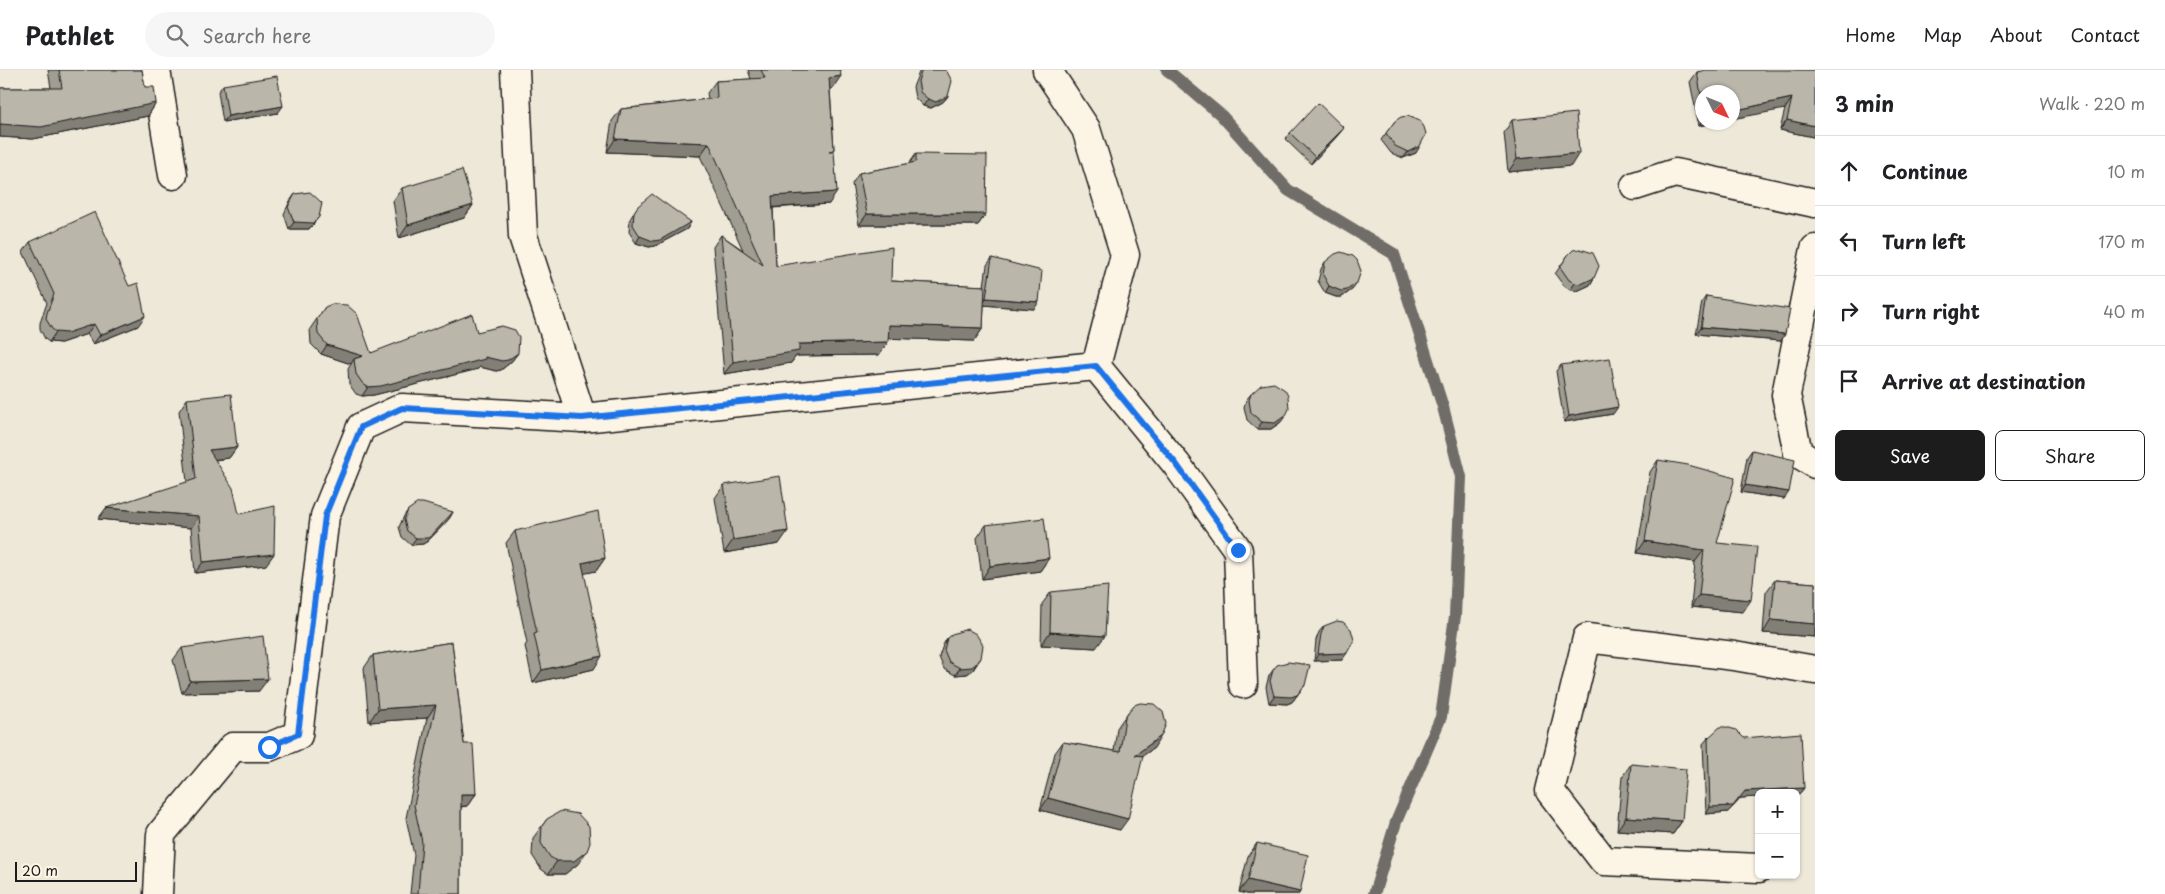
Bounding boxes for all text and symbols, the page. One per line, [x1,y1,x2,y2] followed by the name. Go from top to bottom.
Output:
[145,12,495,57] search box
[25,17,115,53] text: Pathlet
[163,21,191,49] icon: search
[203,21,311,49] text: Search here
[1845,21,1895,48] text: Home
[1923,21,1962,48] text: Map
[1990,21,2042,48] text: About
[2070,21,2140,48] text: Contact
[1695,85,1740,130] north arrow
[1835,87,1894,119] text: 3 min
[2039,91,2145,115] text: Walk · 220 m
[1835,157,1863,185] icon: ahead
[1882,157,1968,185] text: Continue
[2108,159,2145,183] text: 10 m
[1835,227,1863,255] icon: left
[1882,227,1966,255] text: Turn left
[2099,229,2145,253] text: 170 m
[1835,297,1863,325] icon: right
[1882,297,1980,325] text: Turn right
[2103,299,2145,323] text: 40 m
[1835,367,1863,395] icon: arrive
[1882,367,2086,395] text: Arrive at destination
[1835,430,1985,481] button: Save
[1995,430,2145,481] button: Share
[1227,539,1250,562] route end
[258,736,281,759] route start
[1755,789,1800,879] map controls
[1755,789,1800,834] button: +
[1755,834,1800,879] button: −
[15,859,138,882] scale bar
[22,860,58,881] text: 20 m

